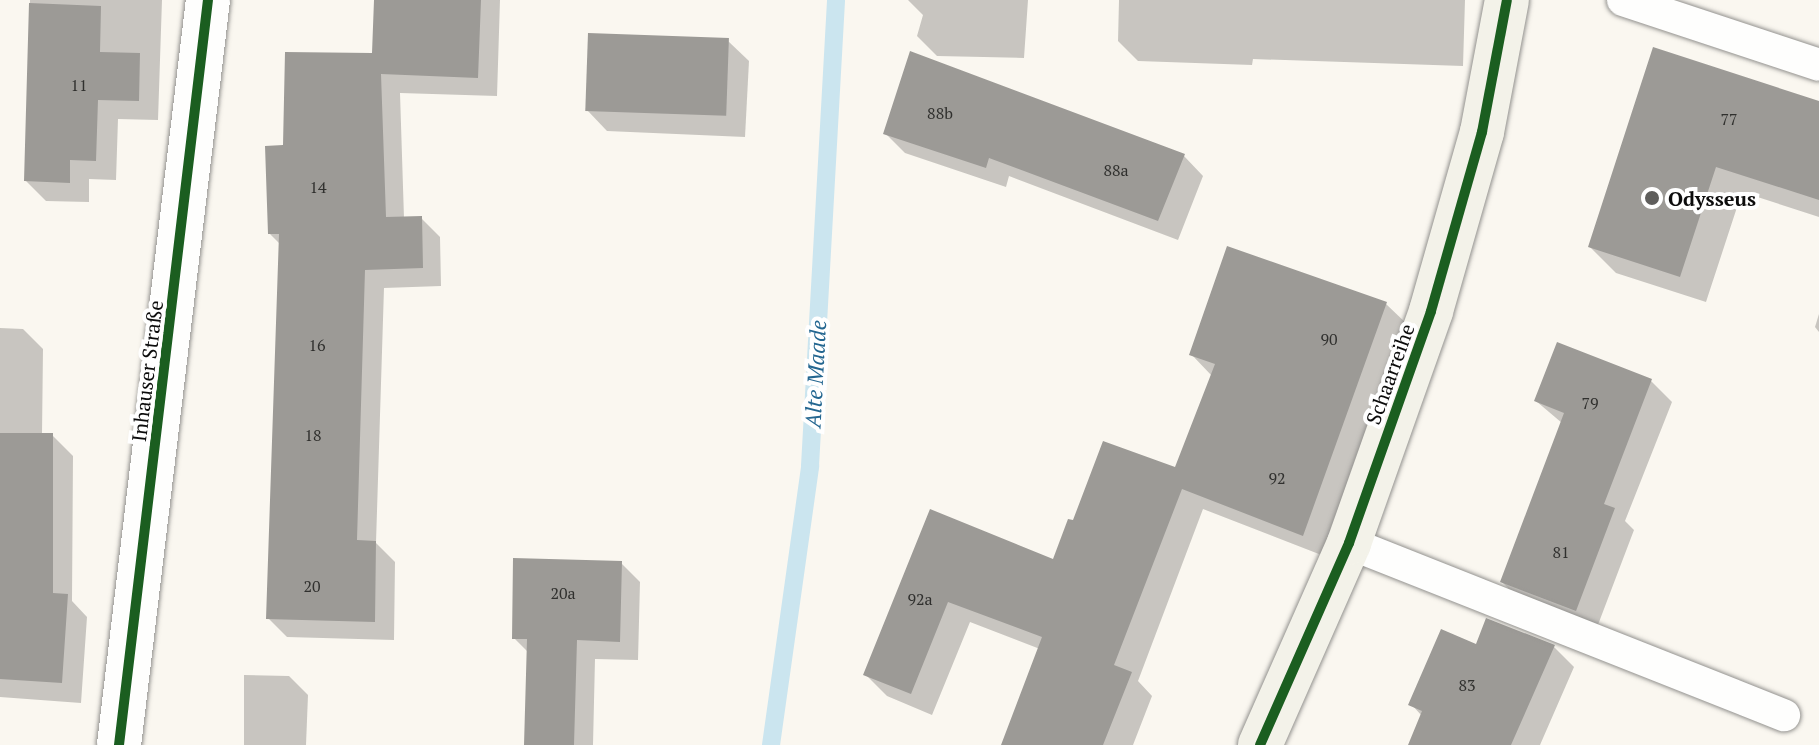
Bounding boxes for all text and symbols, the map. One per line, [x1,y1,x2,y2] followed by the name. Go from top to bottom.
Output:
[70,75,88,95] house number: 11
[927,103,953,123] house number: 88b
[1720,109,1738,129] house number: 77
[1103,160,1129,180] house number: 88a
[309,177,327,197] house number: 14
[1668,186,1756,210] place label: Odysseus
[1643,189,1661,207] marker: Odysseus
[126,299,168,443] street label: Inhauser Straße
[799,319,831,429] water label: Alte Maade
[1361,320,1419,428] street label: Schaarreihe
[1320,329,1338,349] house number: 90
[308,335,326,355] house number: 16
[1581,393,1599,413] house number: 79
[304,425,322,445] house number: 18
[1268,468,1286,488] house number: 92
[1552,542,1570,562] house number: 81
[303,576,321,596] house number: 20
[550,583,576,603] house number: 20a
[907,589,933,609] house number: 92a
[1458,675,1476,695] house number: 83

